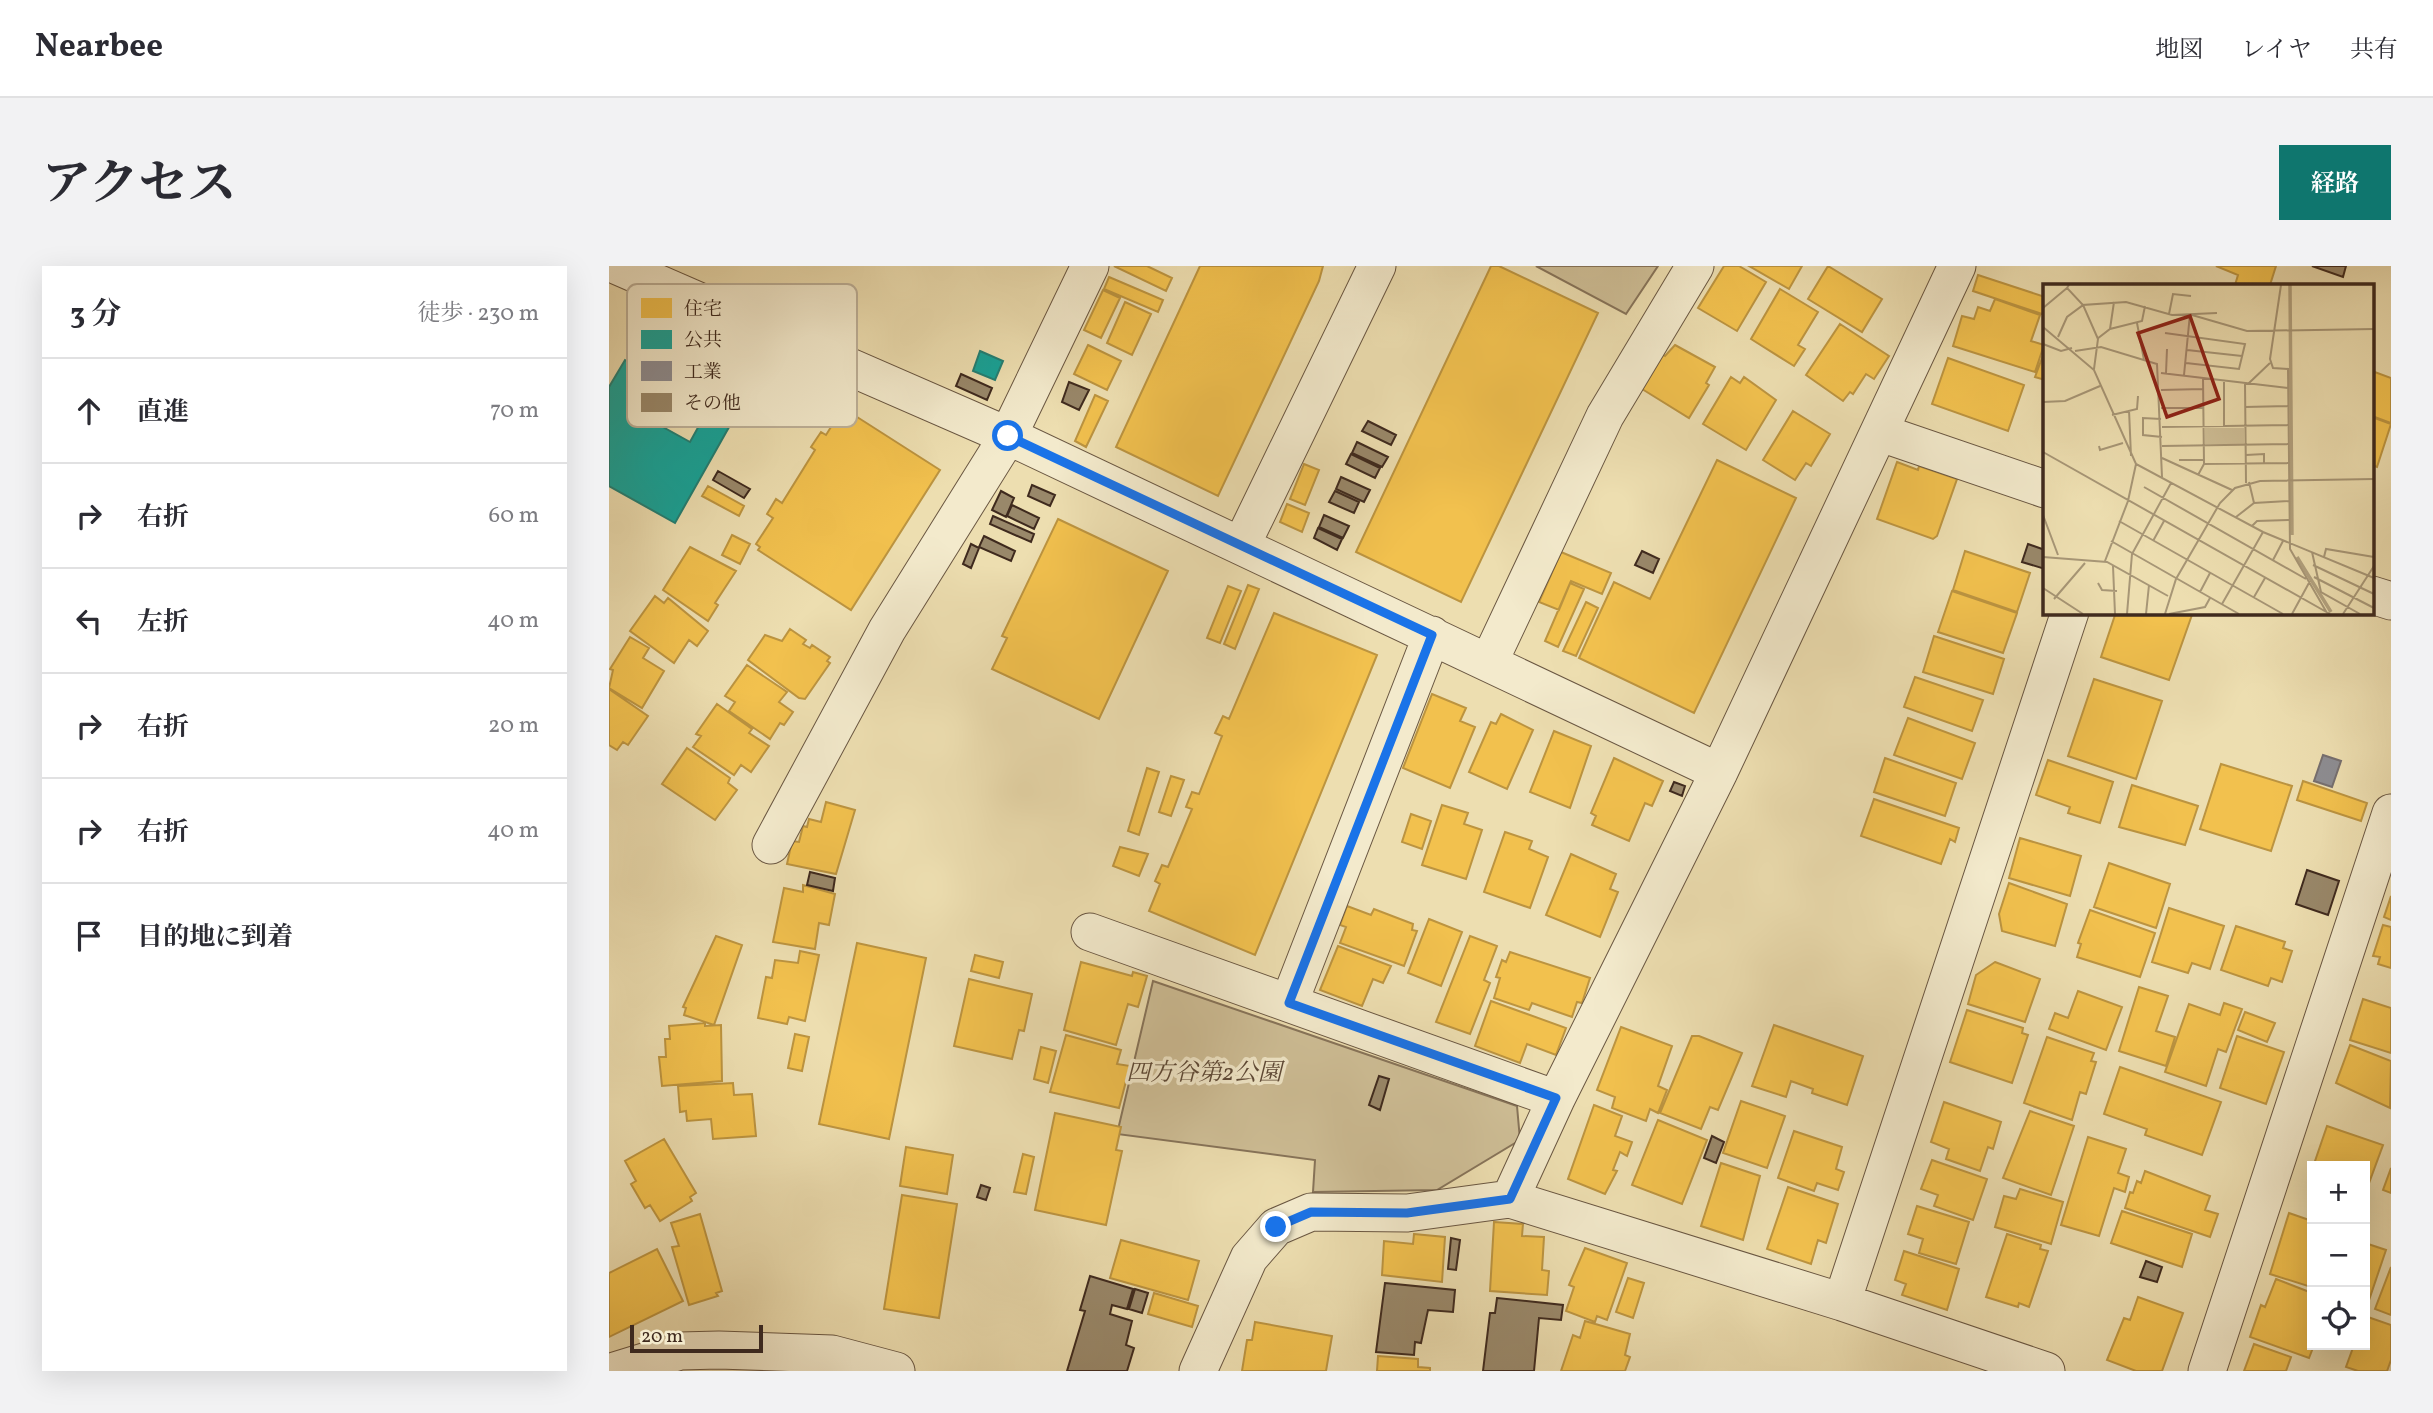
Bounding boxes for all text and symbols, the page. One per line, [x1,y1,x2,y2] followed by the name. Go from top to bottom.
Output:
[35,25,163,71] text: Nearbee
[2155,34,2203,68] text: 地図
[2241,34,2312,68] text: レイヤ
[2350,34,2398,68] text: 共有
[2279,145,2391,220] button: 経路
[42,152,237,221] text: アクセス
[627,284,857,427] legend
[2043,284,2373,614] inset map
[70,294,121,336] text: 3 分
[684,297,722,323] text: 住宅
[418,298,539,330] text: 徒歩 · 230 m
[684,328,722,354] text: 公共
[684,360,722,386] text: 工業
[684,391,741,417] text: その他
[70,392,108,430] icon: ahead
[137,395,189,431] text: 直進
[490,395,539,427] text: 70 m
[992,420,1023,451] route start
[70,497,108,535] icon: right
[137,500,189,536] text: 右折
[489,500,539,532] text: 60 m
[70,602,108,640] icon: left
[137,605,189,641] text: 左折
[487,605,539,637] text: 40 m
[70,707,108,745] icon: right
[137,710,189,746] text: 右折
[488,710,539,742] text: 20 m
[70,812,108,850] icon: right
[137,815,189,851] text: 右折
[487,815,539,847] text: 40 m
[70,917,108,955] icon: arrive
[137,920,293,956] text: 目的地に到着
[1126,1057,1286,1091] park label: 四方谷第2公園
[2307,1161,2370,1350] map controls
[2307,1161,2370,1224] button: +
[1260,1211,1291,1242] route end
[2307,1224,2370,1287] button: −
[2307,1287,2370,1350] button: locate
[630,1322,763,1354] scale bar
[641,1324,683,1350] text: 20 m

